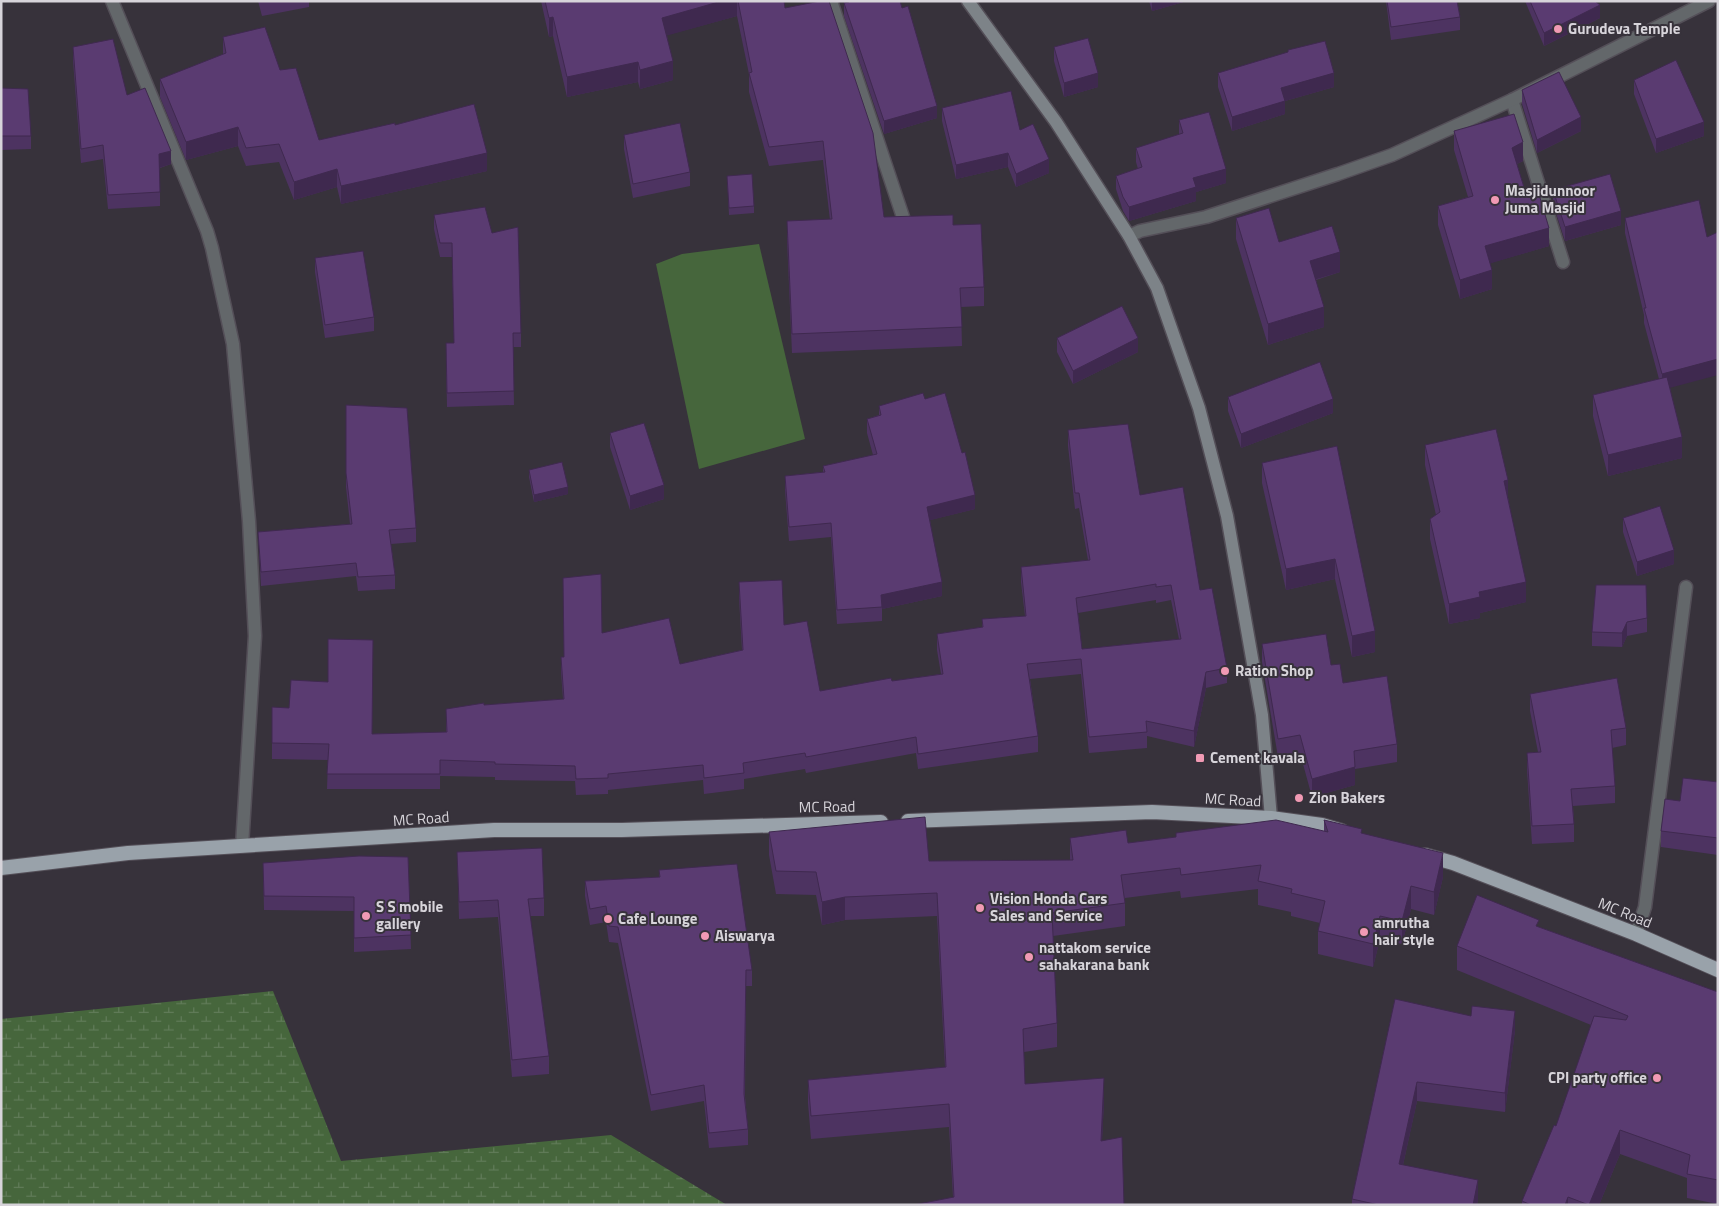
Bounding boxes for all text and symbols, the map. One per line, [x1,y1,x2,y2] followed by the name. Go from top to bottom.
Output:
[1568,17,1681,40] place label: Gurudeva Temple
[1552,23,1564,35] marker: Gurudeva Temple
[1505,179,1595,219] place label: Masjidunnoor Juma Masjid
[1489,194,1501,206] marker: Masjidunnoor Juma Masjid
[1235,659,1313,682] place label: Ration Shop
[1219,665,1231,677] marker: Ration Shop
[1210,746,1305,769] place label: Cement kavala
[1194,752,1206,764] marker: Cement kavala
[1309,786,1385,809] place label: Zion Bakers
[1204,787,1262,812] street label: MC Road
[1293,792,1305,804] marker: Zion Bakers
[799,795,855,818] street label: MC Road
[392,805,450,832] street label: MC Road
[990,887,1107,927] place label: Vision Honda Cars Sales and Service
[1595,891,1656,934] street label: MC Road
[376,895,444,935] place label: S S mobile gallery
[974,902,986,914] marker: Vision Honda Cars Sales and Service
[618,907,698,930] place label: Cafe Lounge
[360,910,372,922] marker: S S mobile gallery
[1374,911,1435,951] place label: amrutha hair style
[602,913,614,925] marker: Cafe Lounge
[715,924,775,947] place label: Aiswarya
[1358,926,1370,938] marker: amrutha hair style
[699,930,711,942] marker: Aiswarya
[1039,936,1151,976] place label: nattakom service sahakarana bank
[1023,951,1035,963] marker: nattakom service sahakarana bank
[1548,1066,1647,1089] place label: CPI party office
[1651,1072,1663,1084] marker: CPI party office

